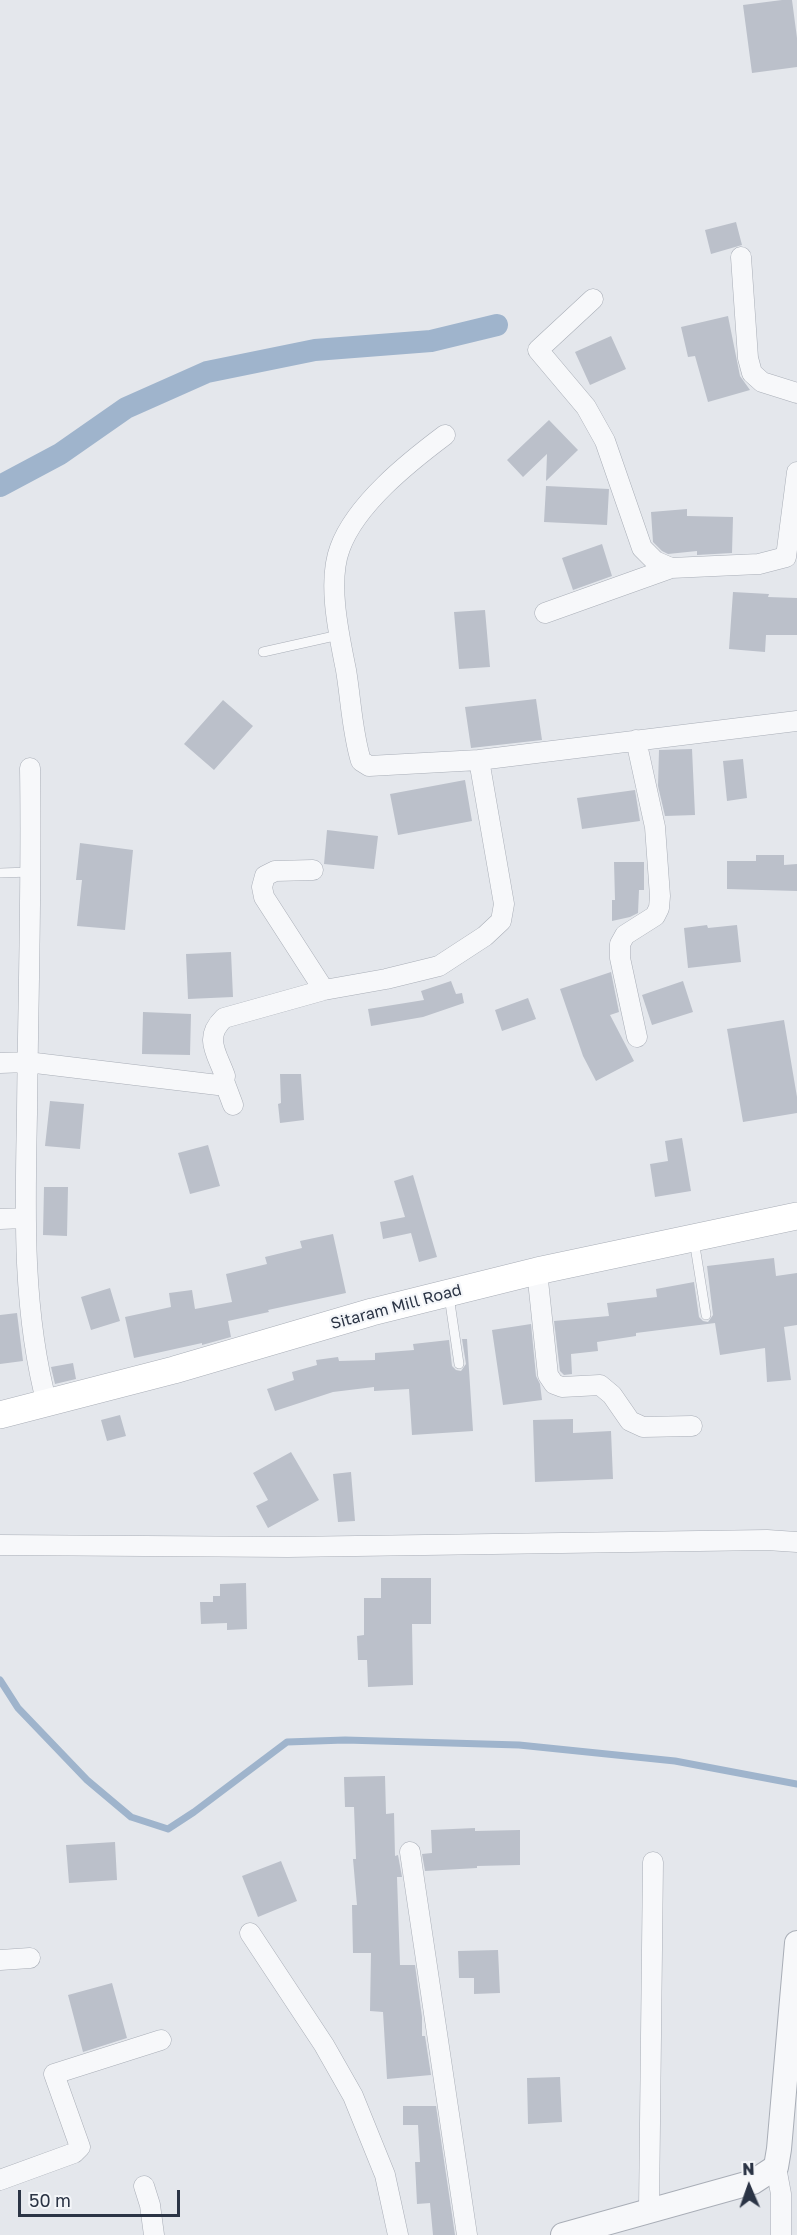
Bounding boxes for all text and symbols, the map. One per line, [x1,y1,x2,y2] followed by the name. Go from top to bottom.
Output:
[328,1280,464,1334] street label: Sitaram Mill Road
[719,2157,779,2217] north arrow
[742,2159,755,2179] text: N
[21,2178,183,2216] scale bar
[29,2189,71,2211] text: 50 m

